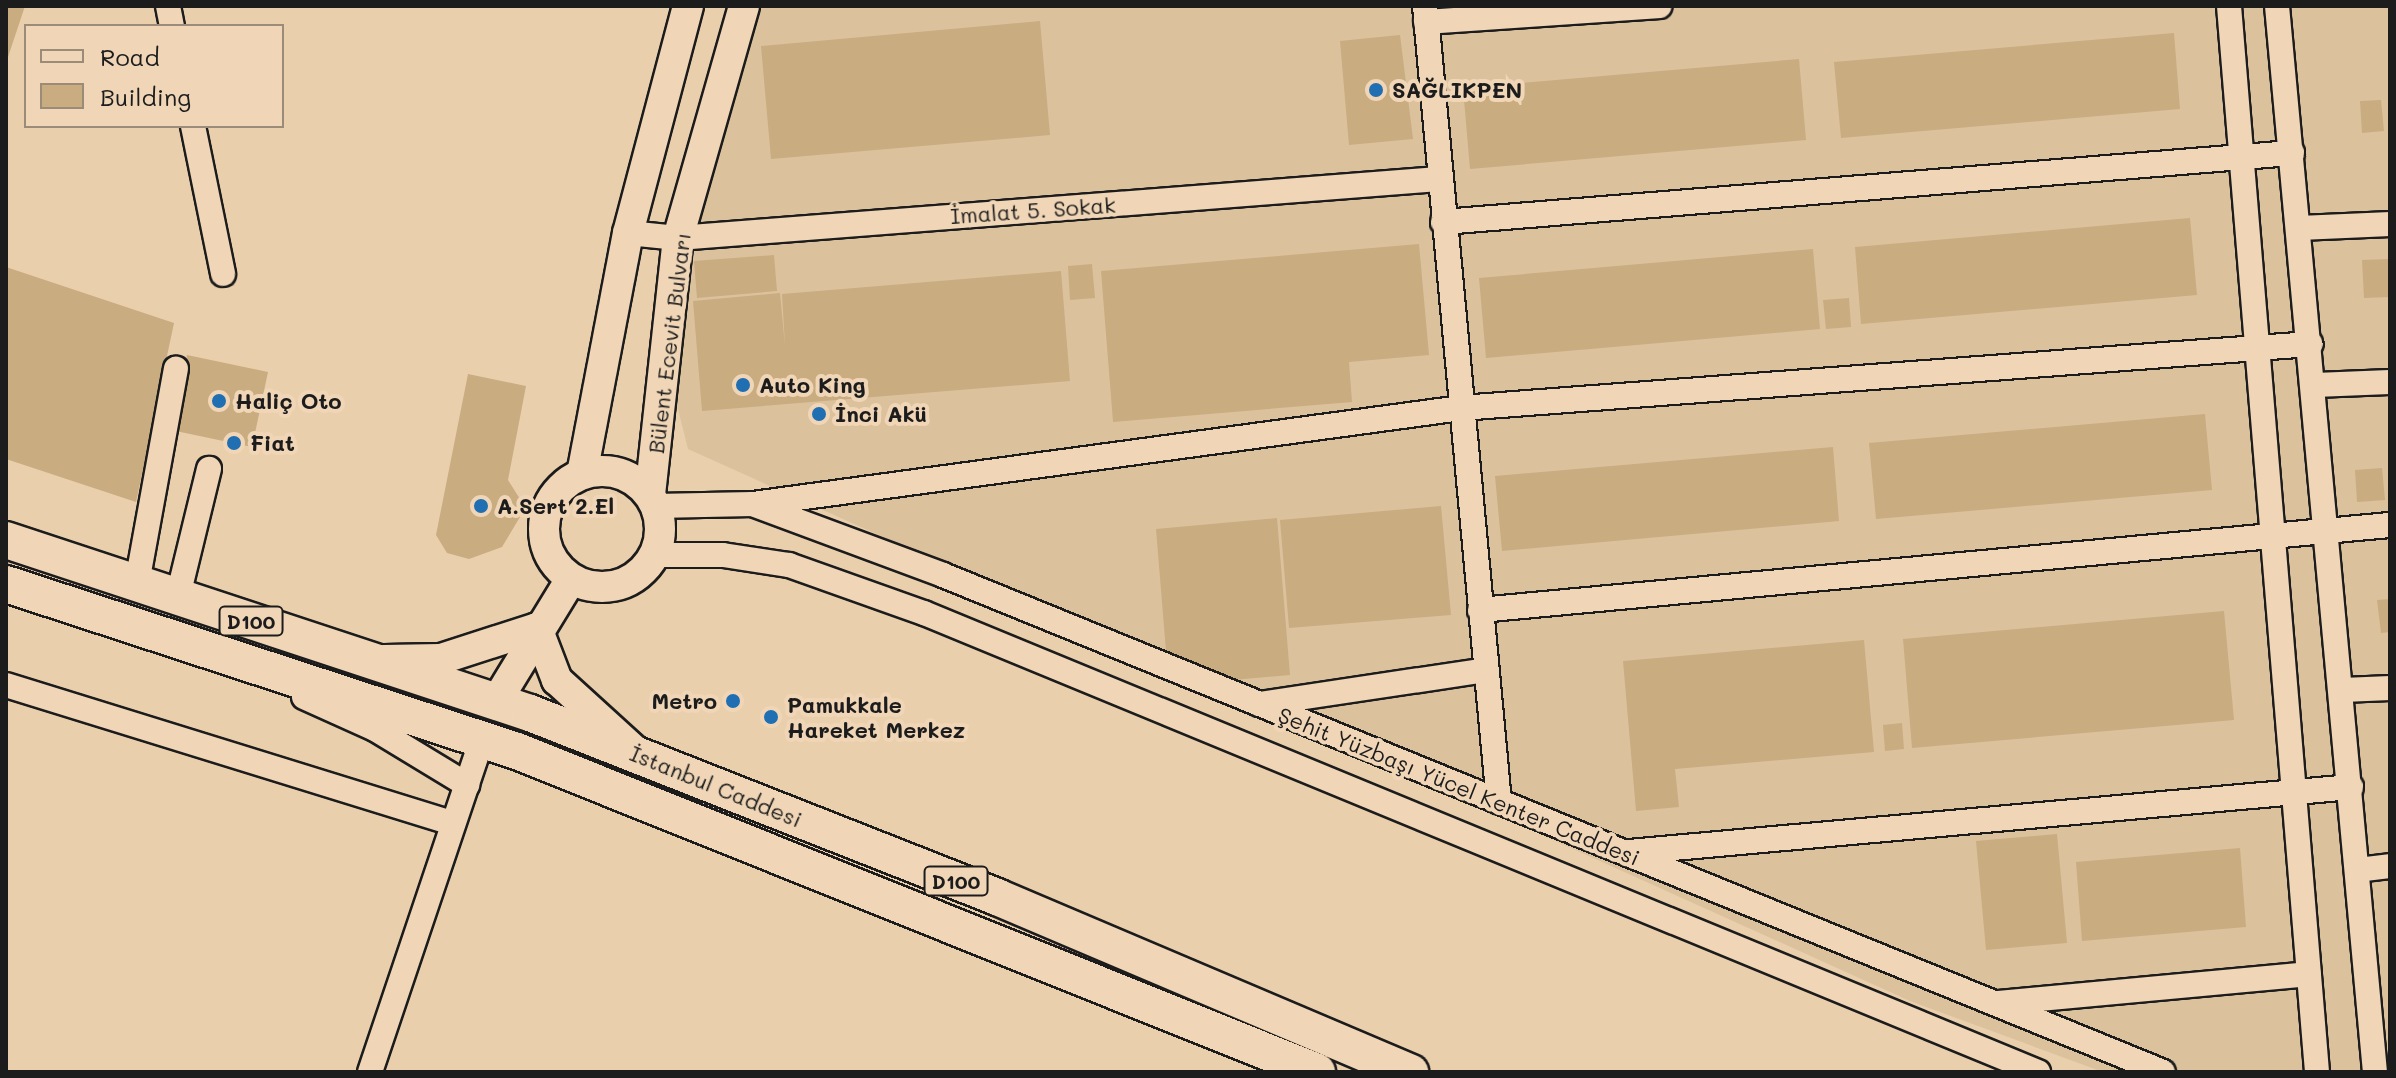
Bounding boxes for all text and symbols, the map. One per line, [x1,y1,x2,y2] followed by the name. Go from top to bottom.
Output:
[24,24,284,128] legend
[100,41,160,72] text: Road
[1392,77,1522,103] place label: SAĞLIKPEN
[100,81,191,112] text: Building
[1367,81,1385,99] marker: SAĞLIKPEN
[949,191,1117,229] street label: İmalat 5. Sokak
[642,231,696,455] street label: Bülent Ecevit Bulvarı
[759,372,866,398] place label: Auto King
[734,376,752,394] marker: Auto King
[235,388,342,414] place label: Haliç Oto
[210,392,228,410] marker: Haliç Oto
[835,401,927,427] place label: İnci Akü
[810,405,828,423] marker: İnci Akü
[250,430,295,456] place label: Fiat
[225,434,243,452] marker: Fiat
[497,493,614,519] place label: A.Sert 2.El
[472,497,490,515] marker: A.Sert 2.El
[217,605,285,637] road number: D100
[652,688,717,714] place label: Metro
[787,691,965,742] place label: Pamukkale Hareket Merkez
[724,692,742,710] marker: Metro
[1274,701,1644,871] street label: Şehit Yüzbaşı Yücel Kenter Caddesi
[762,708,780,726] marker: Pamukkale Hareket Merkez
[626,740,806,832] street label: İstanbul Caddesi
[922,865,990,897] road number: D100

